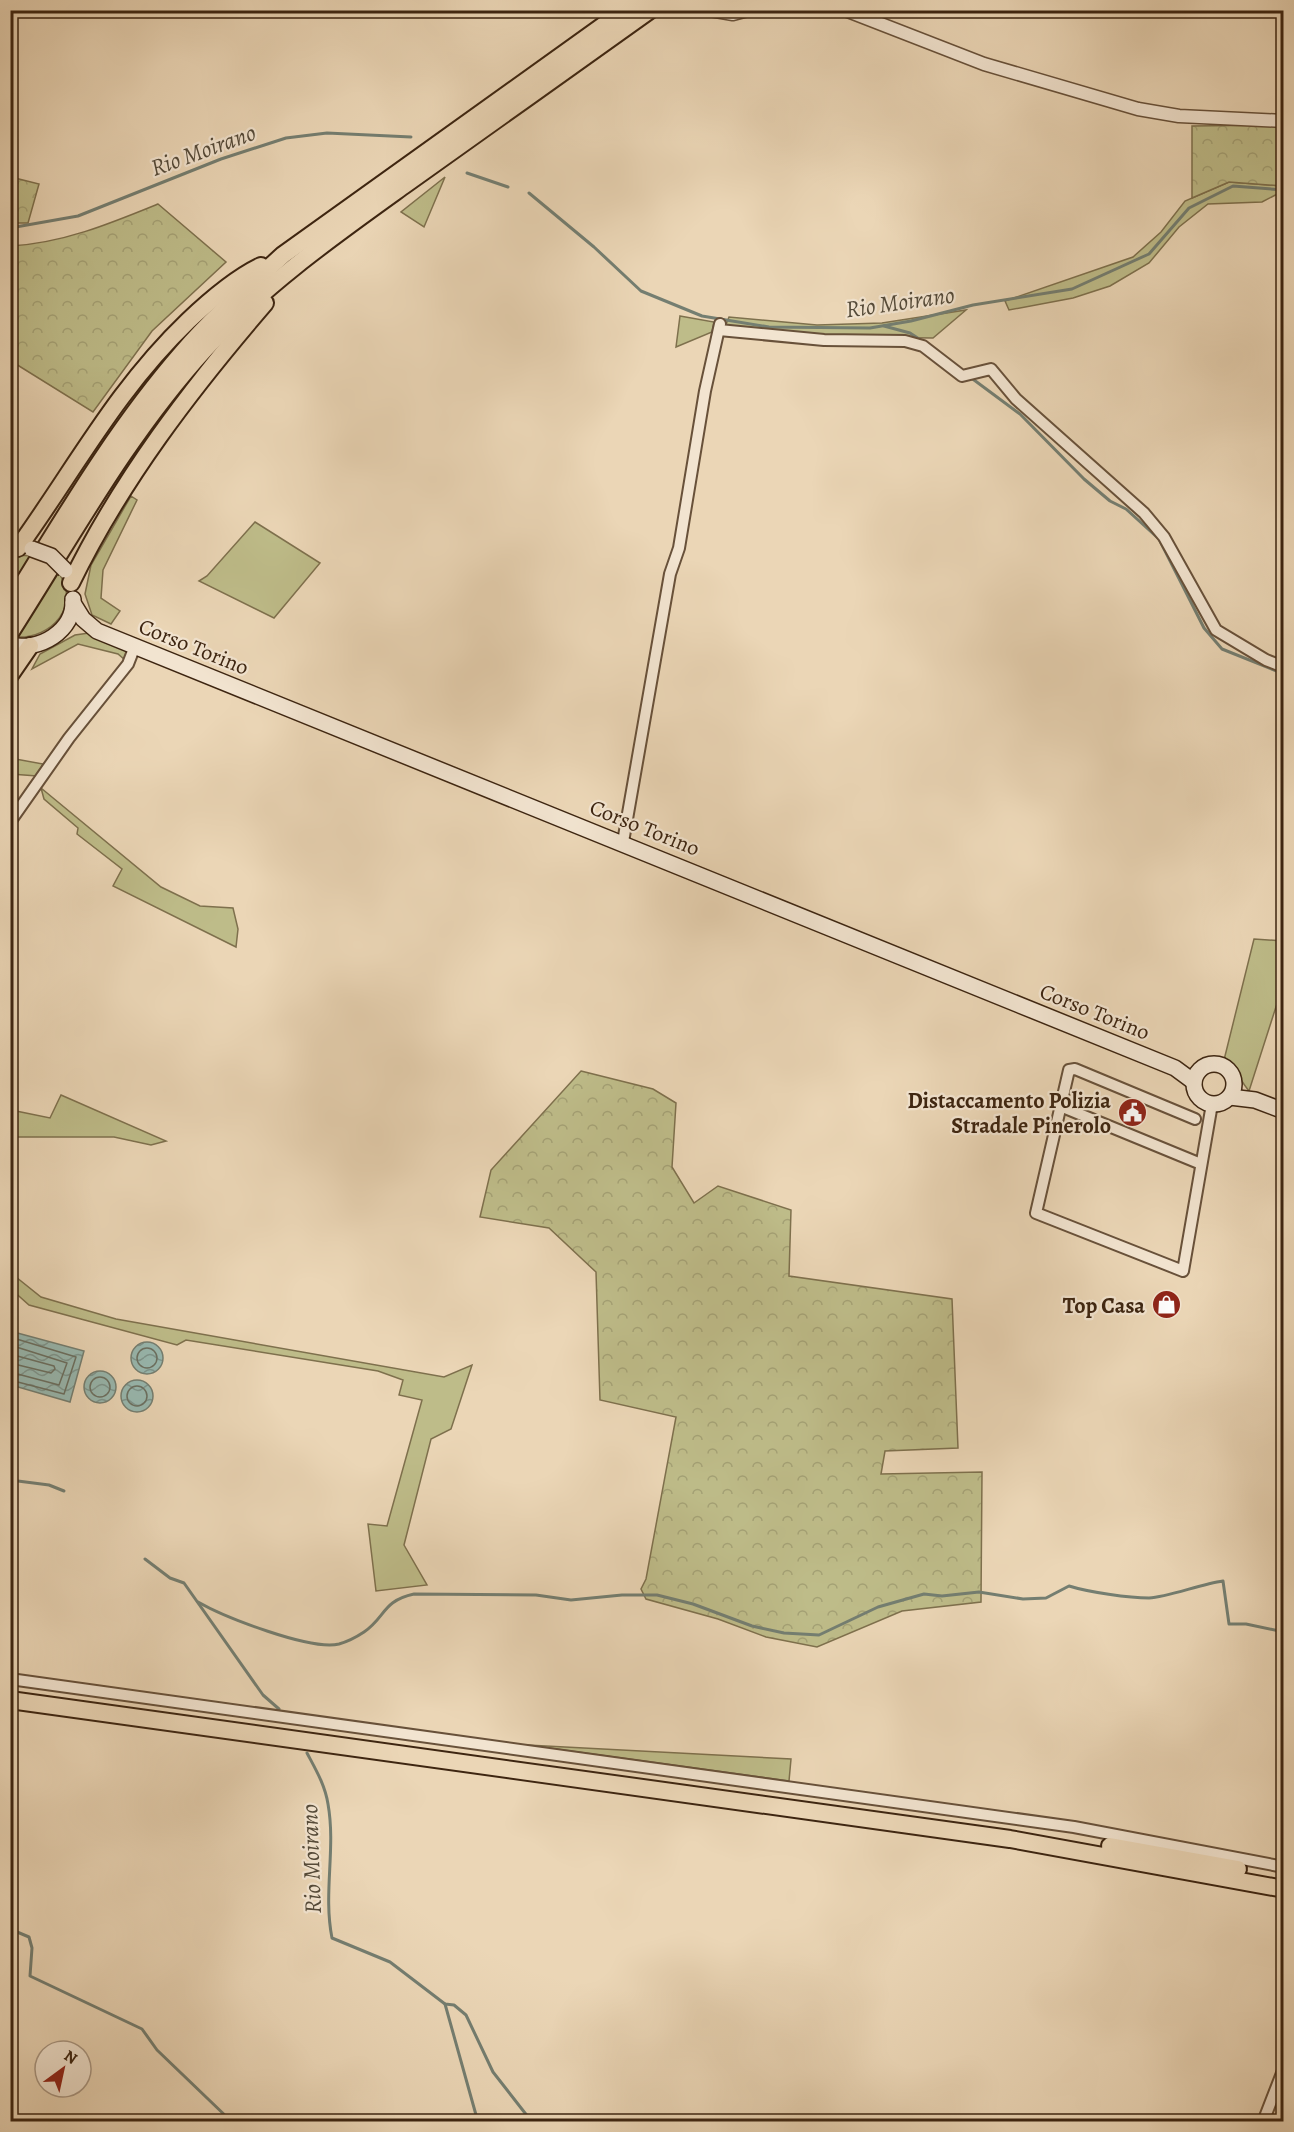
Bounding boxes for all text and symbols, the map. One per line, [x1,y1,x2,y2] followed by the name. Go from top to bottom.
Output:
[146,116,260,184] water label: Rio Moirano
[843,279,957,325] water label: Rio Moirano
[134,611,253,683] street label: Corso Torino
[585,792,704,864] street label: Corso Torino
[1035,976,1154,1048] street label: Corso Torino
[907,1086,1111,1141] place label: Distaccamento Polizia Stradale Pinerolo
[1116,1097,1148,1129] public building icon: Distaccamento Polizia Stradale Pinerolo
[1150,1289,1182,1321] shop icon: Top Casa
[1063,1291,1145,1321] place label: Top Casa
[293,1804,329,1914] water label: Rio Moirano
[33,2039,93,2099] north arrow
[60,2045,82,2070] text: N

